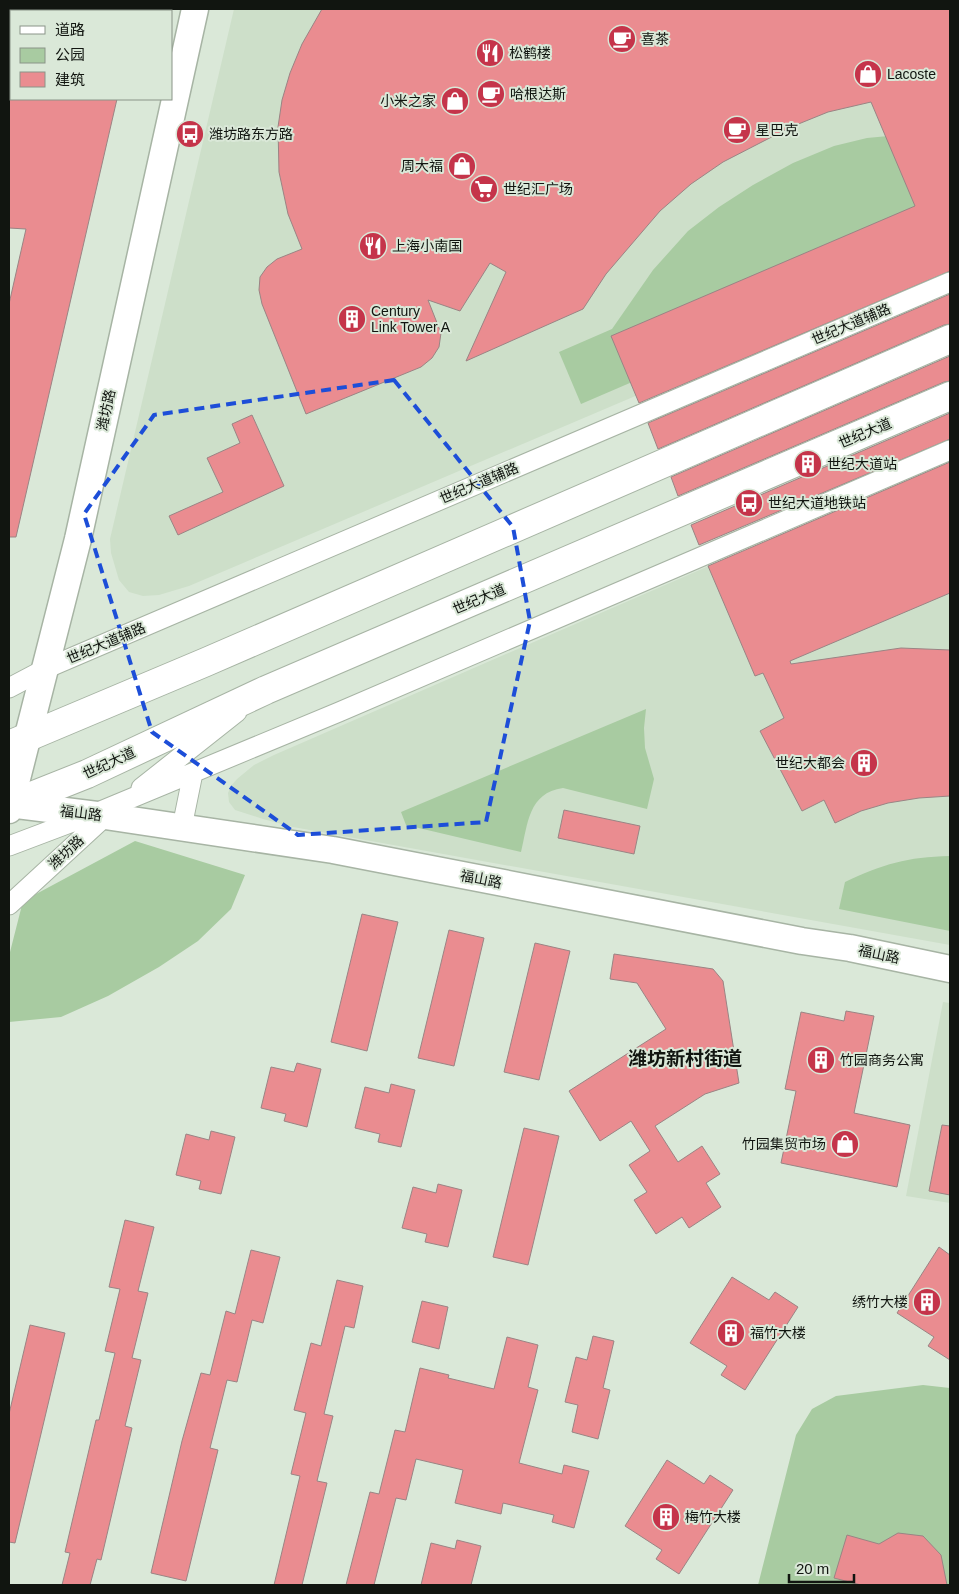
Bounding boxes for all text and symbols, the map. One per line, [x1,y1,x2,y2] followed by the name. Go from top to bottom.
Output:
[10,10,172,100] legend
[55,21,85,38] text: 道路
[607,24,637,54] cafe icon: 喜茶
[641,31,669,47] place label: 喜茶
[475,38,505,68] restaurant icon: 松鹤楼
[509,45,551,61] place label: 松鹤楼
[55,46,85,63] text: 公园
[853,59,883,89] shop icon: Lacoste
[887,66,936,82] place label: Lacoste
[55,71,85,88] text: 建筑
[476,79,506,109] cafe icon: 哈根达斯
[440,86,470,116] shop icon: 小米之家
[510,86,566,102] place label: 哈根达斯
[380,93,436,109] place label: 小米之家
[722,115,752,145] cafe icon: 星巴克
[175,119,205,149] bus stop icon: 潍坊路东方路
[756,122,798,138] place label: 星巴克
[209,126,293,142] place label: 潍坊路东方路
[447,151,477,181] shop icon: 周大福
[401,158,443,174] place label: 周大福
[469,174,499,204] supermarket icon: 世纪汇广场
[503,181,573,197] place label: 世纪汇广场
[358,231,388,261] restaurant icon: 上海小南国
[392,238,462,254] place label: 上海小南国
[809,300,893,348] street label: 世纪大道辅路
[371,303,451,335] place label: Century Link Tower A
[337,304,367,334] building icon: Century Link Tower A
[94,388,118,432] street label: 潍坊路
[836,415,894,451] street label: 世纪大道
[793,449,823,479] building icon: 世纪大道站
[827,456,897,472] place label: 世纪大道站
[437,459,521,507] street label: 世纪大道辅路
[734,488,764,518] bus stop icon: 世纪大道地铁站
[768,495,866,511] place label: 世纪大道地铁站
[450,581,508,617] street label: 世纪大道
[64,619,148,667] street label: 世纪大道辅路
[80,744,138,782] street label: 世纪大道
[849,748,879,778] building icon: 世纪大都会
[775,755,845,771] place label: 世纪大都会
[59,803,103,823] street label: 福山路
[45,832,87,872] street label: 潍坊路
[459,867,503,891] street label: 福山路
[857,942,901,966] street label: 福山路
[806,1045,836,1075] building icon: 竹园商务公寓
[628,1048,742,1069] district label: 潍坊新村街道
[840,1052,924,1068] place label: 竹园商务公寓
[830,1129,860,1159] shop icon: 竹园集贸市场
[742,1136,826,1152] place label: 竹园集贸市场
[912,1287,942,1317] building icon: 绣竹大楼
[852,1294,908,1310] place label: 绣竹大楼
[716,1318,746,1348] building icon: 福竹大楼
[750,1325,806,1341] place label: 福竹大楼
[651,1502,681,1532] building icon: 梅竹大楼
[685,1509,741,1525] place label: 梅竹大楼
[789,1552,854,1584] scale bar
[796,1560,829,1577] text: 20 m

